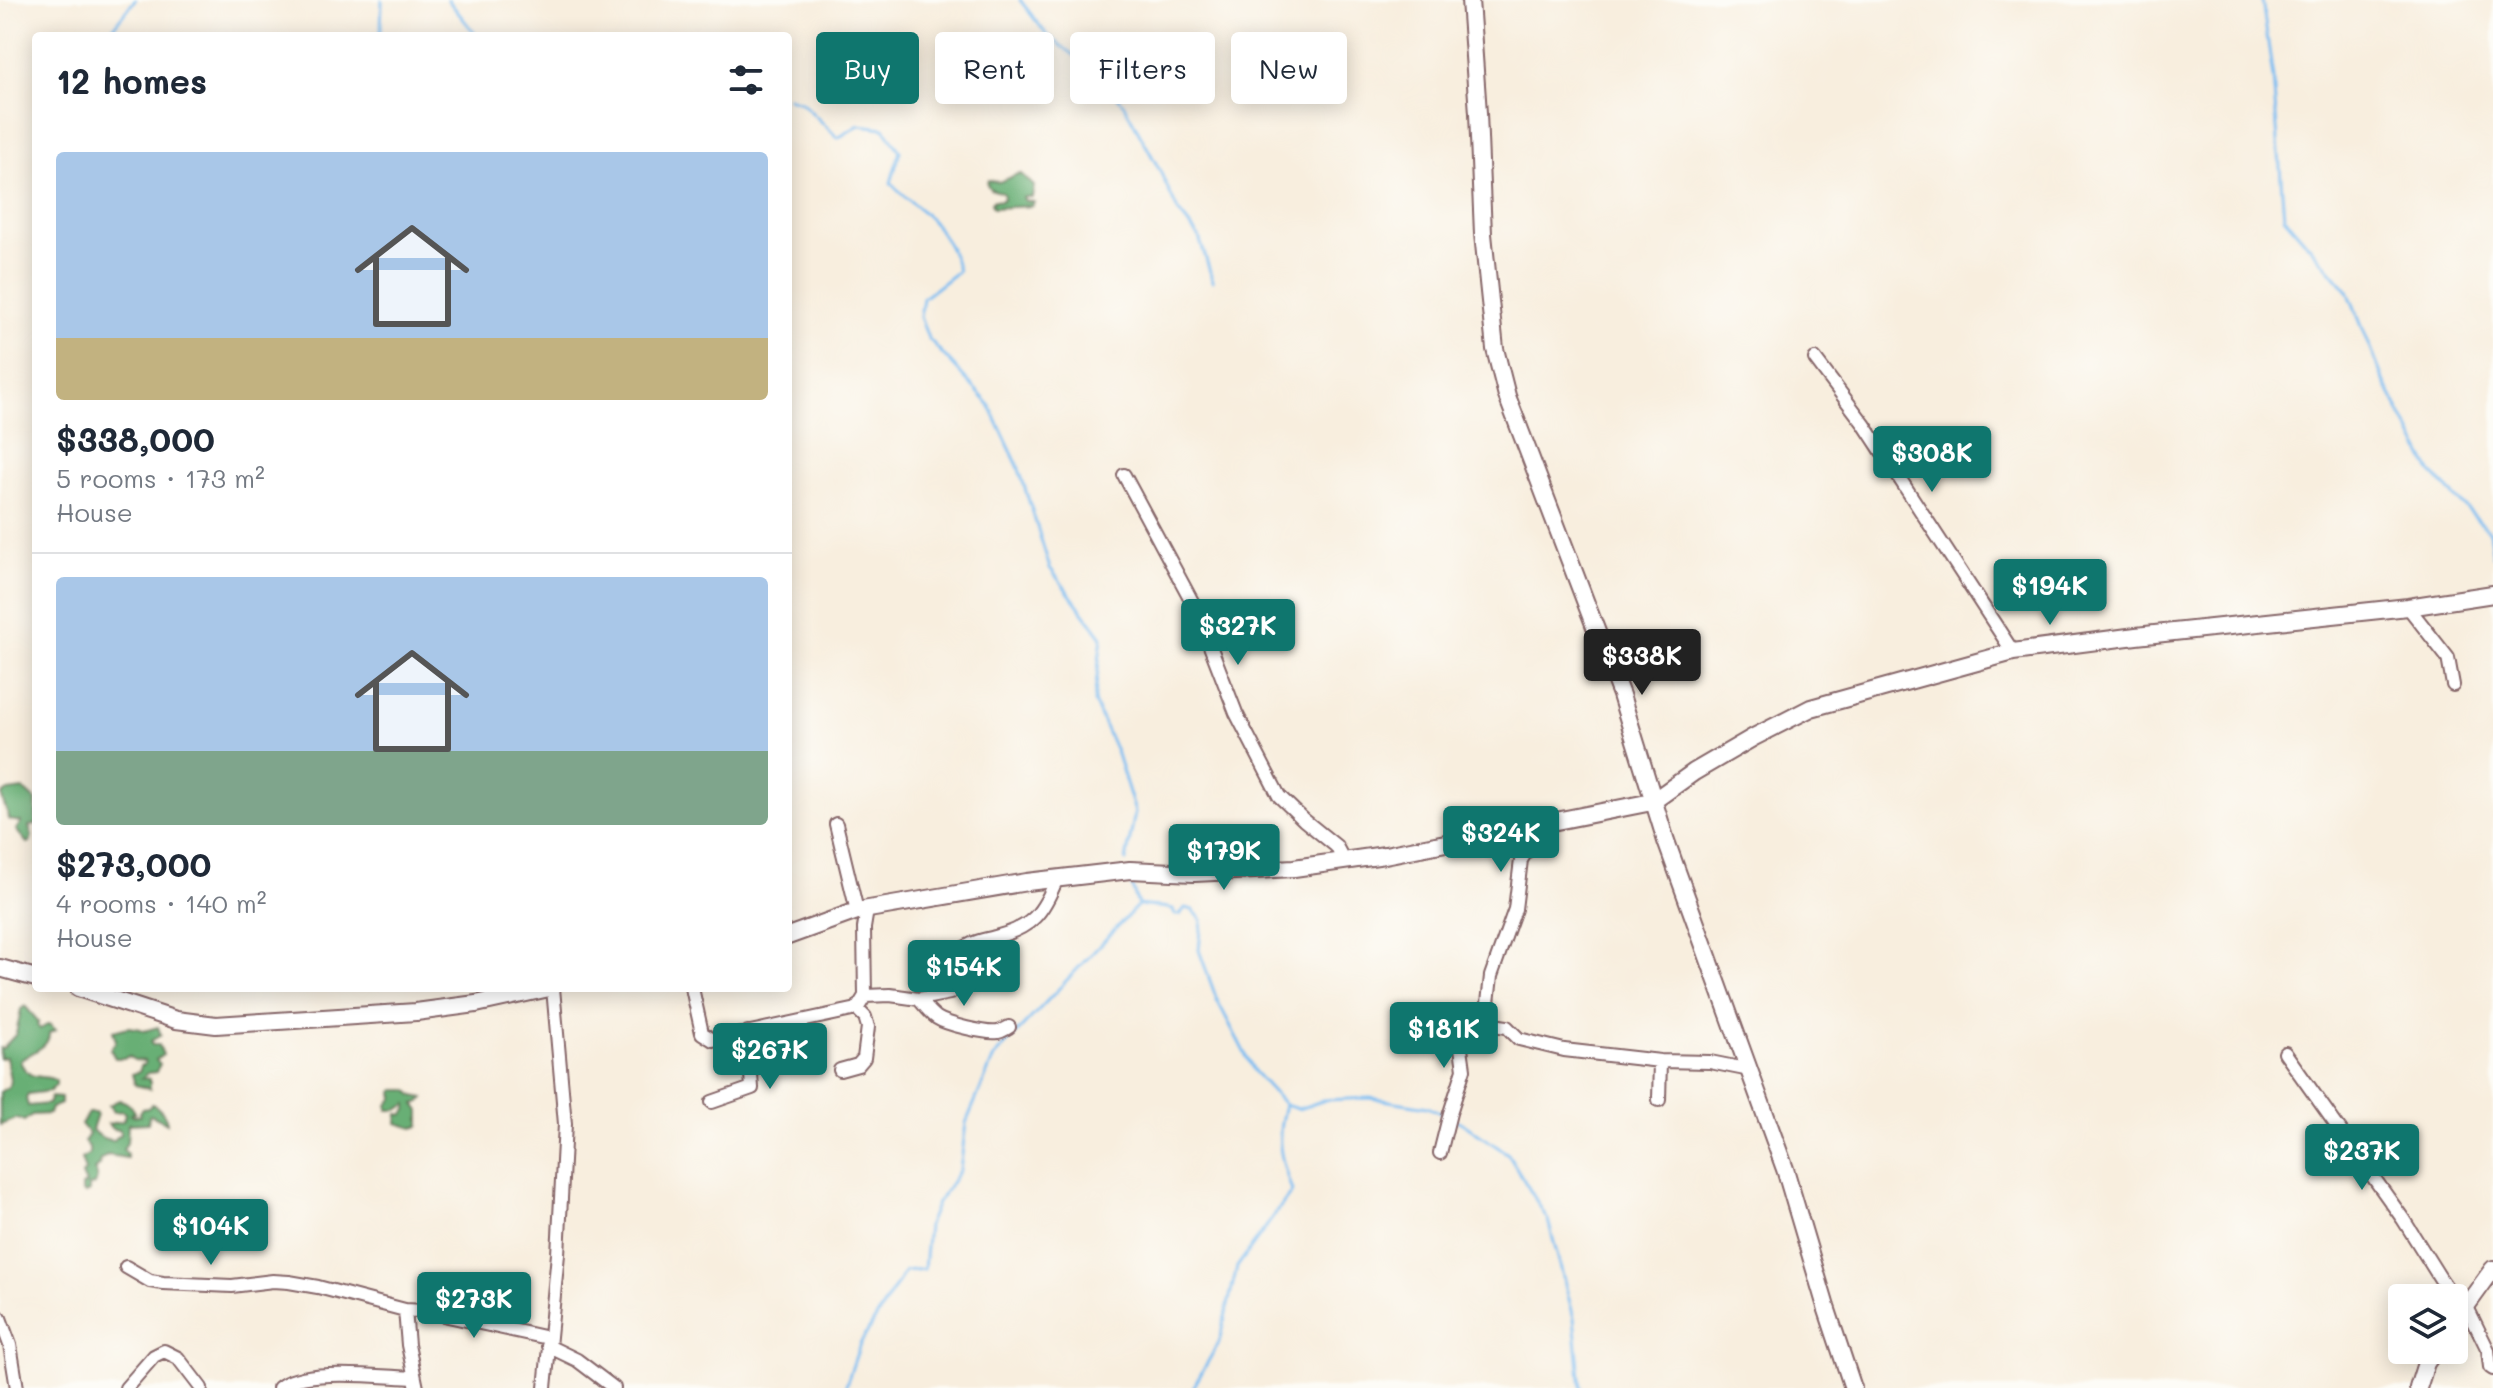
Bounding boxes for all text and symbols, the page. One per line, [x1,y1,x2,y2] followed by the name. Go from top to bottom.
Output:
[816,32,919,104] chip: Buy
[935,32,1054,104] chip: Rent
[1070,32,1215,104] chip: Filters
[1231,32,1347,104] chip: New
[56,58,207,103] text: 12 homes
[724,58,768,102] icon: filters
[340,204,484,348] icon: home
[56,416,215,461] text: $338,000
[1876,426,1988,494] pin: $308K
[1891,435,1973,469] text: $308K
[56,461,265,495] text: 5 rooms · 173 m²
[56,495,133,529] text: House
[1994,559,2106,627] pin: $194K
[2012,568,2088,602] text: $194K
[1182,599,1294,667] pin: $327K
[1199,608,1277,642] text: $327K
[340,629,484,773] icon: home
[1586,629,1698,697] pin: $338K
[1602,638,1682,672] text: $338K
[1445,806,1557,874] pin: $324K
[1461,815,1541,849] text: $324K
[1168,824,1280,892] pin: $179K
[1187,833,1261,867] text: $179K
[56,841,211,886] text: $273,000
[56,886,267,920] text: 4 rooms · 140 m²
[56,920,133,954] text: House
[908,940,1020,1008] pin: $154K
[926,949,1002,983] text: $154K
[1388,1002,1500,1070] pin: $181K
[1408,1011,1480,1045] text: $181K
[714,1023,826,1091] pin: $267K
[731,1032,809,1066] text: $267K
[2306,1124,2418,1192] pin: $237K
[2323,1133,2401,1167] text: $237K
[155,1199,267,1267] pin: $104K
[172,1208,250,1242] text: $104K
[418,1272,530,1340] pin: $273K
[435,1281,513,1315] text: $273K
[2388,1284,2468,1364] map controls
[2388,1284,2468,1364] button: layers

